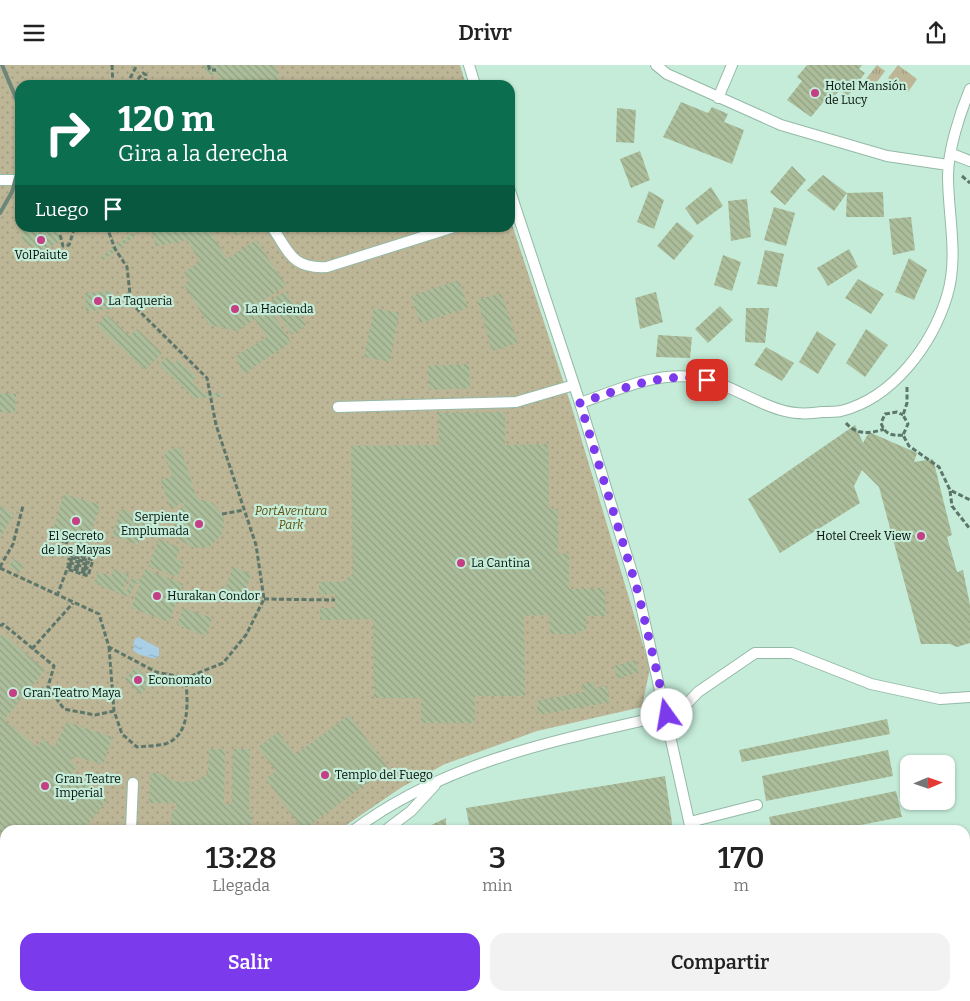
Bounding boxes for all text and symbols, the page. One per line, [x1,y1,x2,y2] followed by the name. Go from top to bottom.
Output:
[20,19,48,47] icon: menu
[458,19,512,46] text: Drivr
[922,19,950,47] icon: share
[825,79,907,107] place label: Hotel Mansión de Lucy
[809,87,821,99] marker: Hotel Mansión de Lucy
[118,98,215,140] text: 120 m
[35,100,100,165] icon: right
[118,140,288,167] text: Gira a la derecha
[99,195,127,223] icon: arrive
[35,198,89,221] text: Luego
[35,234,47,246] marker: VolPaiute
[15,248,67,262] place label: VolPaiute
[108,294,173,308] place label: La Taqueria
[92,295,104,307] marker: La Taqueria
[245,302,314,316] place label: La Hacienda
[229,303,241,315] marker: La Hacienda
[686,359,728,401] pin
[693,366,721,394] icon: arrive
[255,504,327,532] park label: PortAventura Park
[121,510,189,538] place label: Serpiente Emplumada
[70,515,82,527] marker: El Secreto de los Mayas
[193,518,205,530] marker: Serpiente Emplumada
[41,529,111,557] place label: El Secreto de los Mayas
[816,529,911,543] place label: Hotel Creek View
[915,530,927,542] marker: Hotel Creek View
[471,556,531,570] place label: La Cantina
[455,557,467,569] marker: La Cantina
[167,589,260,603] place label: Hurakan Condor
[151,590,163,602] marker: Hurakan Condor
[148,673,212,687] place label: Economato
[132,674,144,686] marker: Economato
[23,686,121,700] place label: Gran Teatro Maya
[7,687,19,699] marker: Gran Teatro Maya
[640,688,692,740] position arrow
[900,755,955,810] north arrow
[900,755,955,810] map controls
[335,768,433,782] place label: Templo del Fuego
[319,769,331,781] marker: Templo del Fuego
[55,772,121,800] place label: Gran Teatre Imperial
[39,780,51,792] marker: Gran Teatre Imperial
[205,840,277,876] text: 13:28
[489,840,506,876] text: 3
[718,840,765,876] text: 170
[212,876,270,895] text: Llegada
[482,876,512,895] text: min
[734,876,749,895] text: m
[20,933,480,991] button: Salir
[490,933,950,991] button: Compartir

